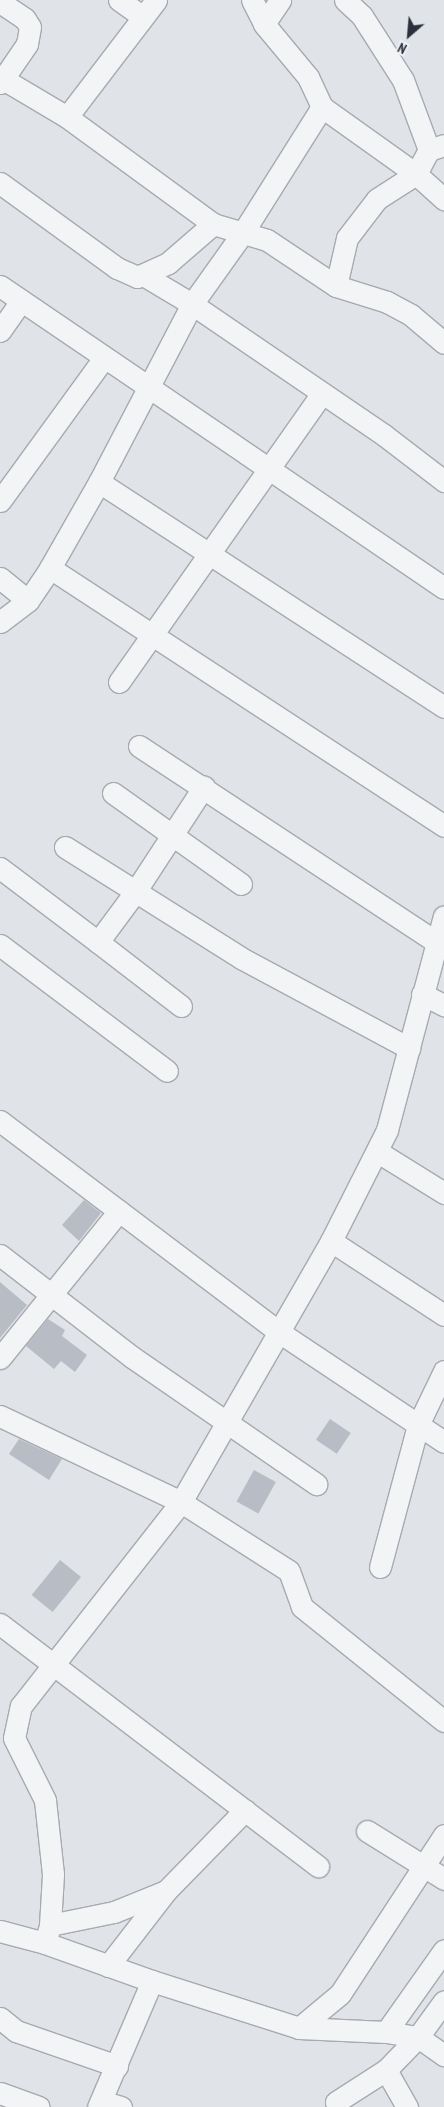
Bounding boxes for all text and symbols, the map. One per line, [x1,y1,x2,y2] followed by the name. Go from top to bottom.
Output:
[384,10,434,60] north arrow
[395,39,410,58] text: N

